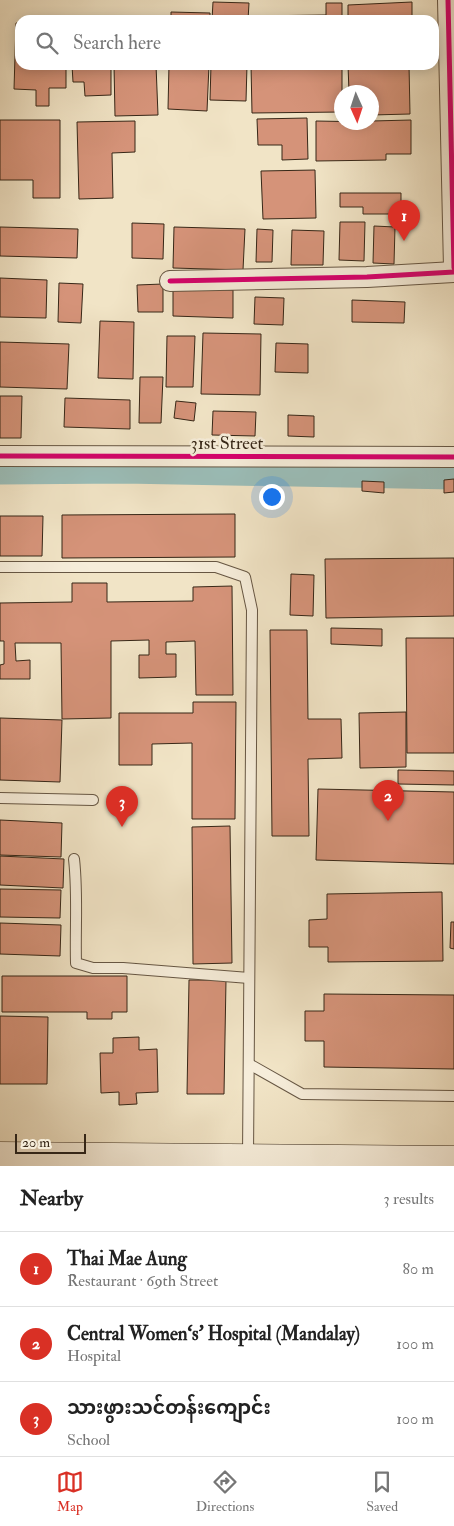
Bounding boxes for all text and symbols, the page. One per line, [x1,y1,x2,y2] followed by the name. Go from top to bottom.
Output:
[15,15,439,70] search box
[33,29,61,57] icon: search
[73,31,161,55] text: Search here
[334,85,379,130] north arrow
[388,200,420,241] pin: 1
[191,432,263,455] street label: 31st Street
[259,484,285,510] your location
[372,780,404,821] pin: 2
[106,786,138,827] pin: 3
[15,1131,86,1154] scale bar
[22,1134,50,1151] text: 20 m
[20,1185,83,1212] text: Nearby
[383,1189,434,1209] text: 3 results
[67,1247,187,1271] text: Thai Mae Aung
[33,1259,39,1279] text: 1
[403,1259,434,1279] text: 80 m
[67,1271,218,1291] text: Restaurant · 69th Street
[67,1322,360,1346] text: Central Women‘s’ Hospital (Mandalay)
[32,1334,40,1354] text: 2
[396,1334,434,1354] text: 100 m
[67,1346,121,1366] text: Hospital
[67,1396,271,1420] text: သားဖွားသင်တန်းကျောင်း
[33,1409,39,1429] text: 3
[396,1409,434,1429] text: 100 m
[67,1430,110,1450] text: School
[56,1468,84,1515] tab: Map
[196,1468,254,1515] tab: Directions
[366,1468,398,1515] tab: Saved

